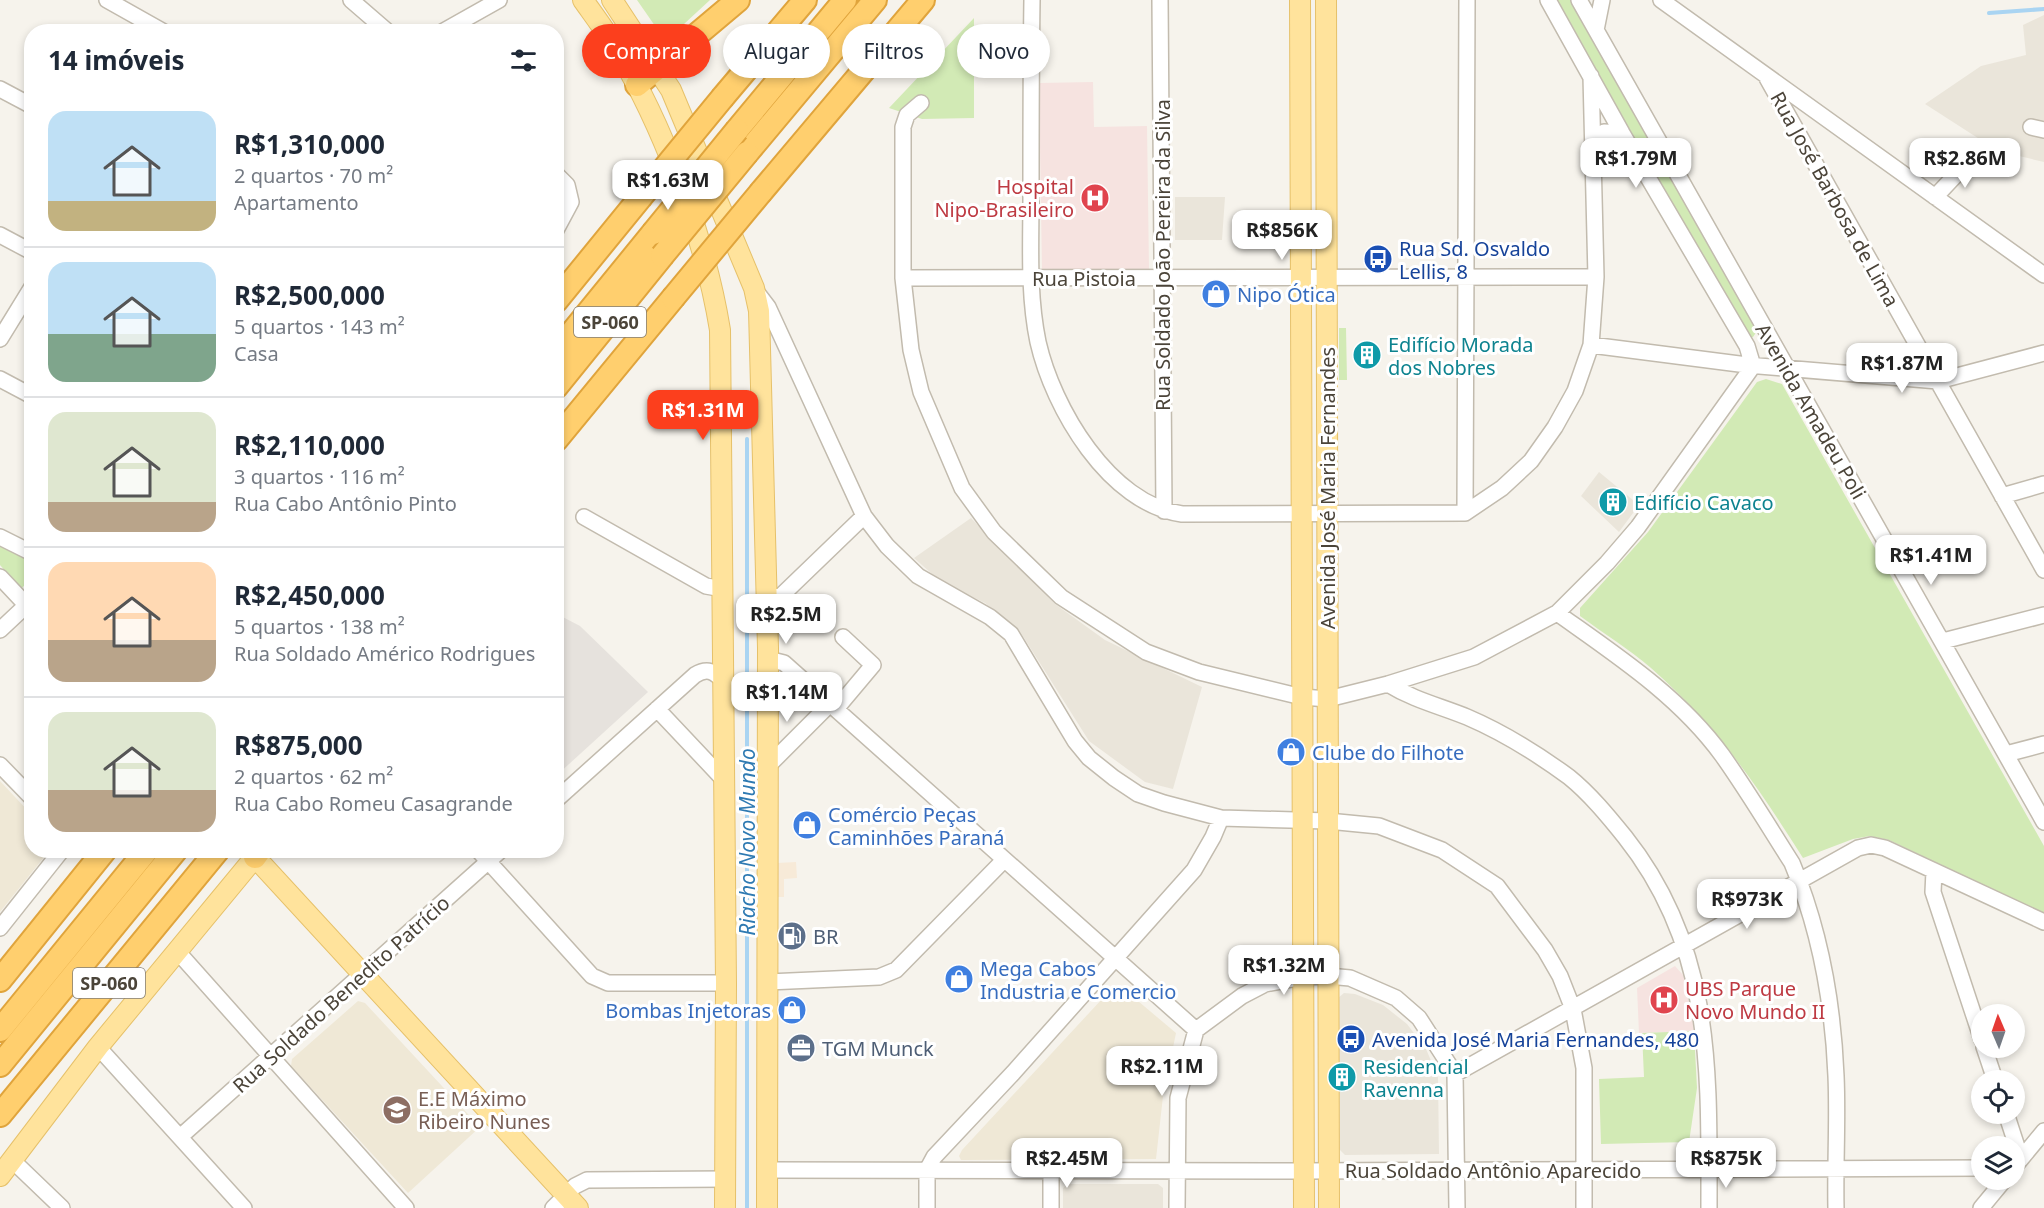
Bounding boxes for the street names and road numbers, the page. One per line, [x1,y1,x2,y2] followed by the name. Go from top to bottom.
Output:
[1765,87,1905,311] street label: Rua José Barbosa de Lima
[1149,99,1176,411] street label: Rua Soldado João Pereira da Silva
[1032,265,1136,292] street label: Rua Pistoia
[574,307,646,337] road number: SP-060
[1750,318,1872,504] street label: Avenida Amadeu Poli
[1314,347,1341,629] street label: Avenida José Maria Fernandes
[227,889,455,1099] street label: Rua Soldado Benedito Patrício
[73,968,145,998] road number: SP-060
[1345,1157,1641,1184] street label: Rua Soldado Antônio Aparecido

